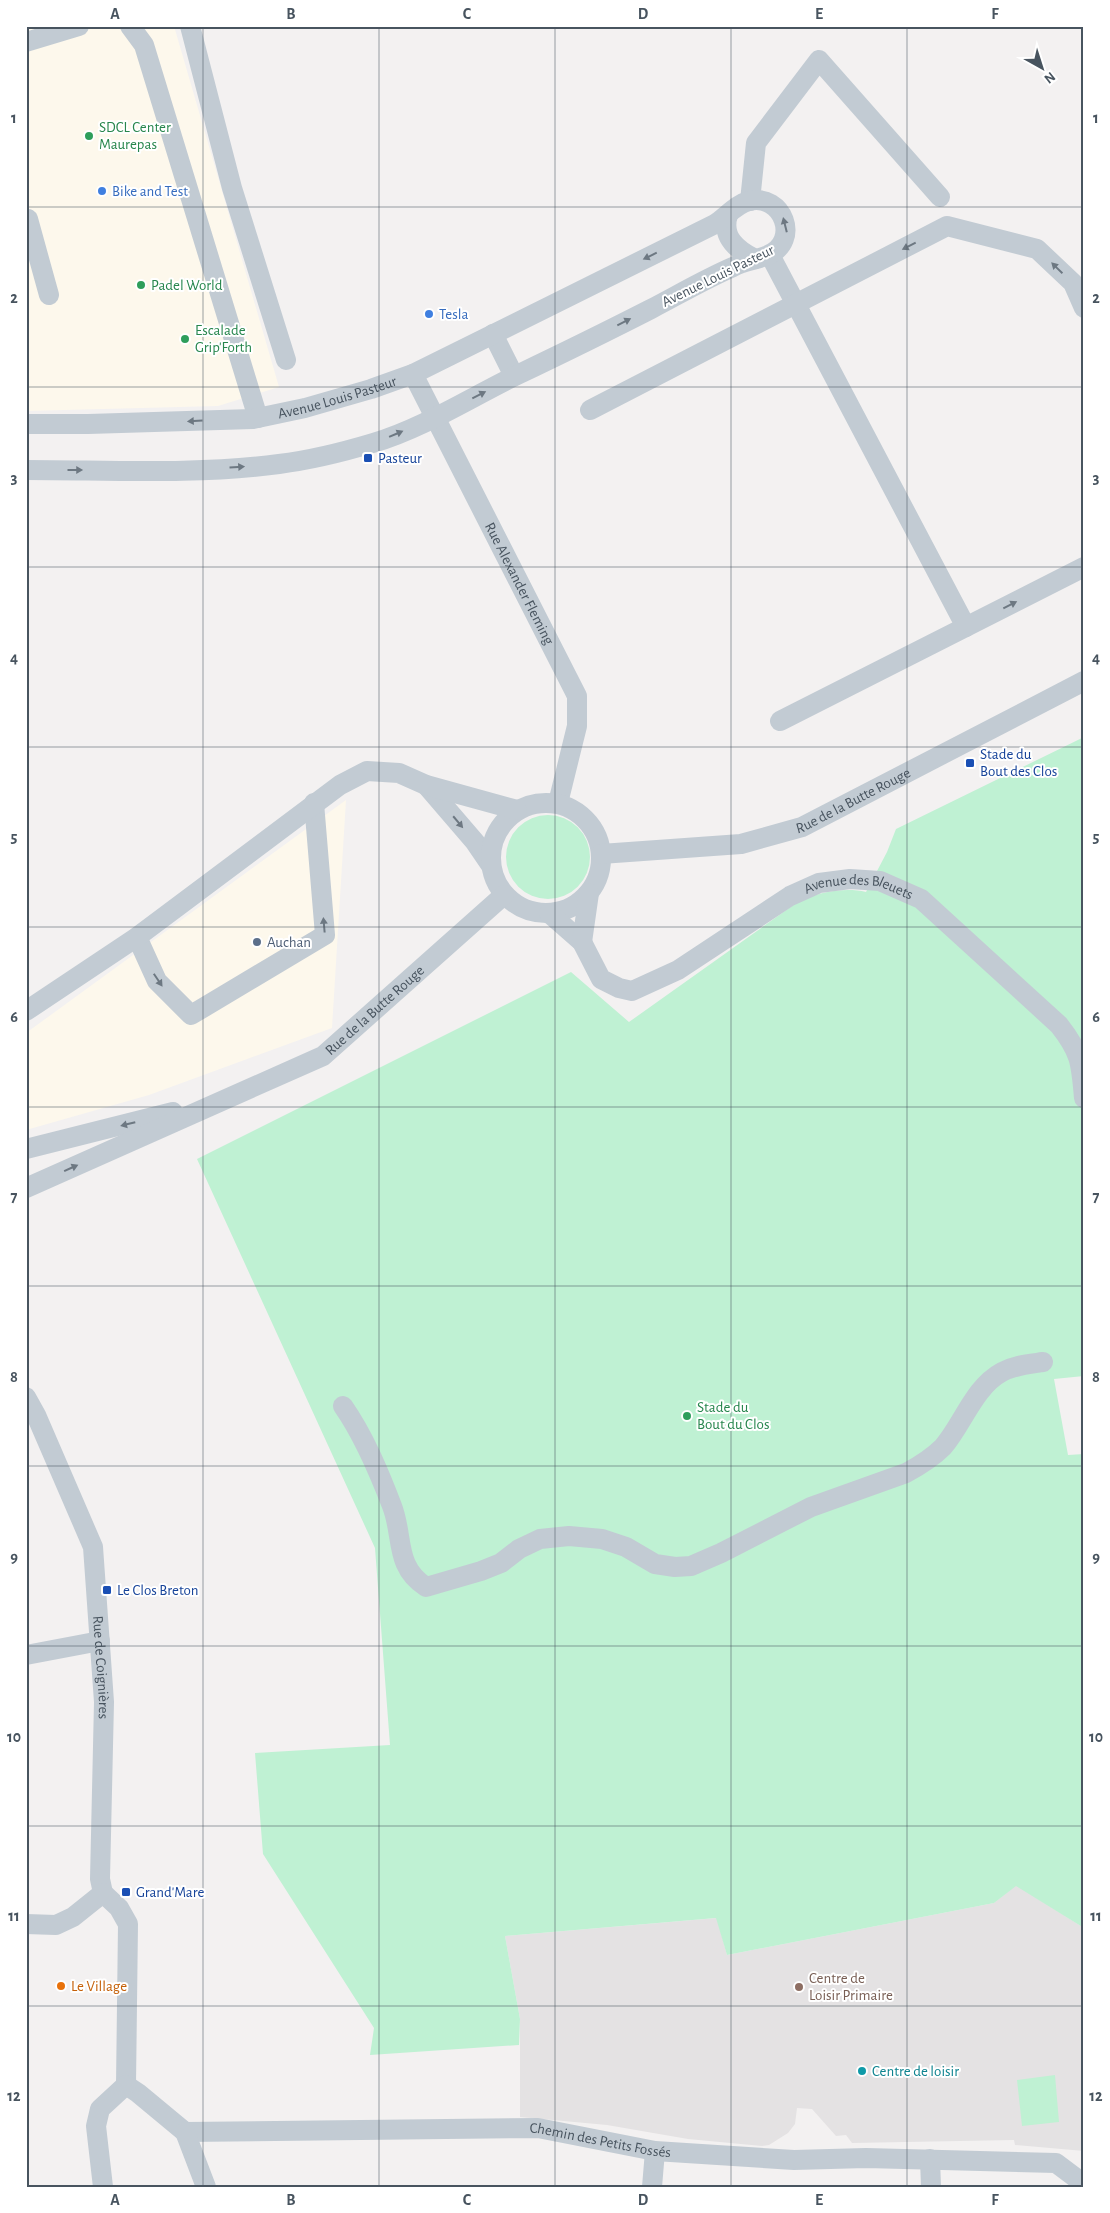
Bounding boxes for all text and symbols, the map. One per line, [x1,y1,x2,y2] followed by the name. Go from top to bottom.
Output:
[110,6,120,22] text: A
[286,6,296,22] text: B
[463,6,472,22] text: C
[638,6,649,22] text: D
[815,6,823,22] text: E
[991,6,999,22] text: F
[1018,42,1068,92] north arrow
[1041,69,1058,86] text: N
[11,110,17,126] text: 1
[1093,110,1099,126] text: 1
[99,120,171,152] place label: SDCL Center Maurepas
[83,130,95,142] marker: SDCL Center Maurepas
[112,184,188,199] place label: Bike and Test
[96,185,108,197] marker: Bike and Test
[780,218,788,233] one-way arrow
[902,241,917,250] one-way arrow
[660,242,777,310] street label: Avenue Louis Pasteur
[643,252,657,260] one-way arrow
[1051,262,1063,274] one-way arrow
[151,278,223,293] place label: Padel World
[135,279,147,291] marker: Padel World
[10,290,18,306] text: 2
[1092,290,1100,306] text: 2
[439,307,469,322] place label: Tesla
[423,308,435,320] marker: Tesla
[617,318,632,326] one-way arrow
[195,323,252,355] place label: Escalade Grip'Forth
[179,333,191,345] marker: Escalade Grip'Forth
[276,373,399,421] street label: Avenue Louis Pasteur
[472,391,486,399] one-way arrow
[187,418,203,426] one-way arrow
[389,429,403,437] one-way arrow
[378,451,422,466] place label: Pasteur
[362,452,374,464] marker: Pasteur
[230,462,246,470] one-way arrow
[67,466,83,474] one-way arrow
[11,470,18,486] text: 3
[1093,470,1100,486] text: 3
[482,520,557,648] street label: Rue Alexander Fleming
[1003,601,1017,609] one-way arrow
[10,650,18,666] text: 4
[1092,650,1100,666] text: 4
[980,747,1057,779] place label: Stade du Bout des Clos
[964,757,976,769] marker: Stade du Bout des Clos
[794,765,913,836] street label: Rue de la Butte Rouge
[452,816,464,828] one-way arrow
[11,829,18,845] text: 5
[1093,829,1100,845] text: 5
[801,871,915,902] street label: Avenue des Bleuets
[320,916,328,932] one-way arrow
[267,935,311,950] place label: Auchan
[251,936,263,948] marker: Auchan
[322,962,427,1058] street label: Rue de la Butte Rouge
[153,973,163,987] one-way arrow
[10,1009,18,1025] text: 6
[1092,1009,1100,1025] text: 6
[120,1120,135,1128] one-way arrow
[64,1164,78,1172] one-way arrow
[11,1189,18,1205] text: 7
[1093,1189,1100,1205] text: 7
[10,1369,18,1385] text: 8
[1092,1369,1100,1385] text: 8
[697,1400,770,1432] place label: Stade du Bout du Clos
[681,1410,693,1422] marker: Stade du Bout du Clos
[10,1549,18,1565] text: 9
[1092,1549,1100,1565] text: 9
[117,1583,199,1598] place label: Le Clos Breton
[101,1584,113,1596] marker: Le Clos Breton
[90,1615,112,1719] street label: Rue de Coignières
[7,1729,21,1745] text: 10
[1089,1729,1103,1745] text: 10
[136,1885,204,1900] place label: Grand'Mare
[120,1886,132,1898] marker: Grand'Mare
[8,1908,20,1924] text: 11
[1090,1908,1102,1924] text: 11
[809,1971,893,2003] place label: Centre de Loisir Primaire
[71,1979,127,1994] place label: Le Village
[55,1980,67,1992] marker: Le Village
[793,1981,805,1993] marker: Centre de Loisir Primaire
[872,2064,959,2079] place label: Centre de loisir
[856,2065,868,2077] marker: Centre de loisir
[7,2088,21,2104] text: 12
[1089,2088,1103,2104] text: 12
[530,2121,671,2160] street label: Chemin des Petits Fossés
[110,2192,120,2208] text: A
[286,2192,296,2208] text: B
[463,2192,472,2208] text: C
[638,2192,649,2208] text: D
[815,2192,823,2208] text: E
[991,2192,999,2208] text: F

